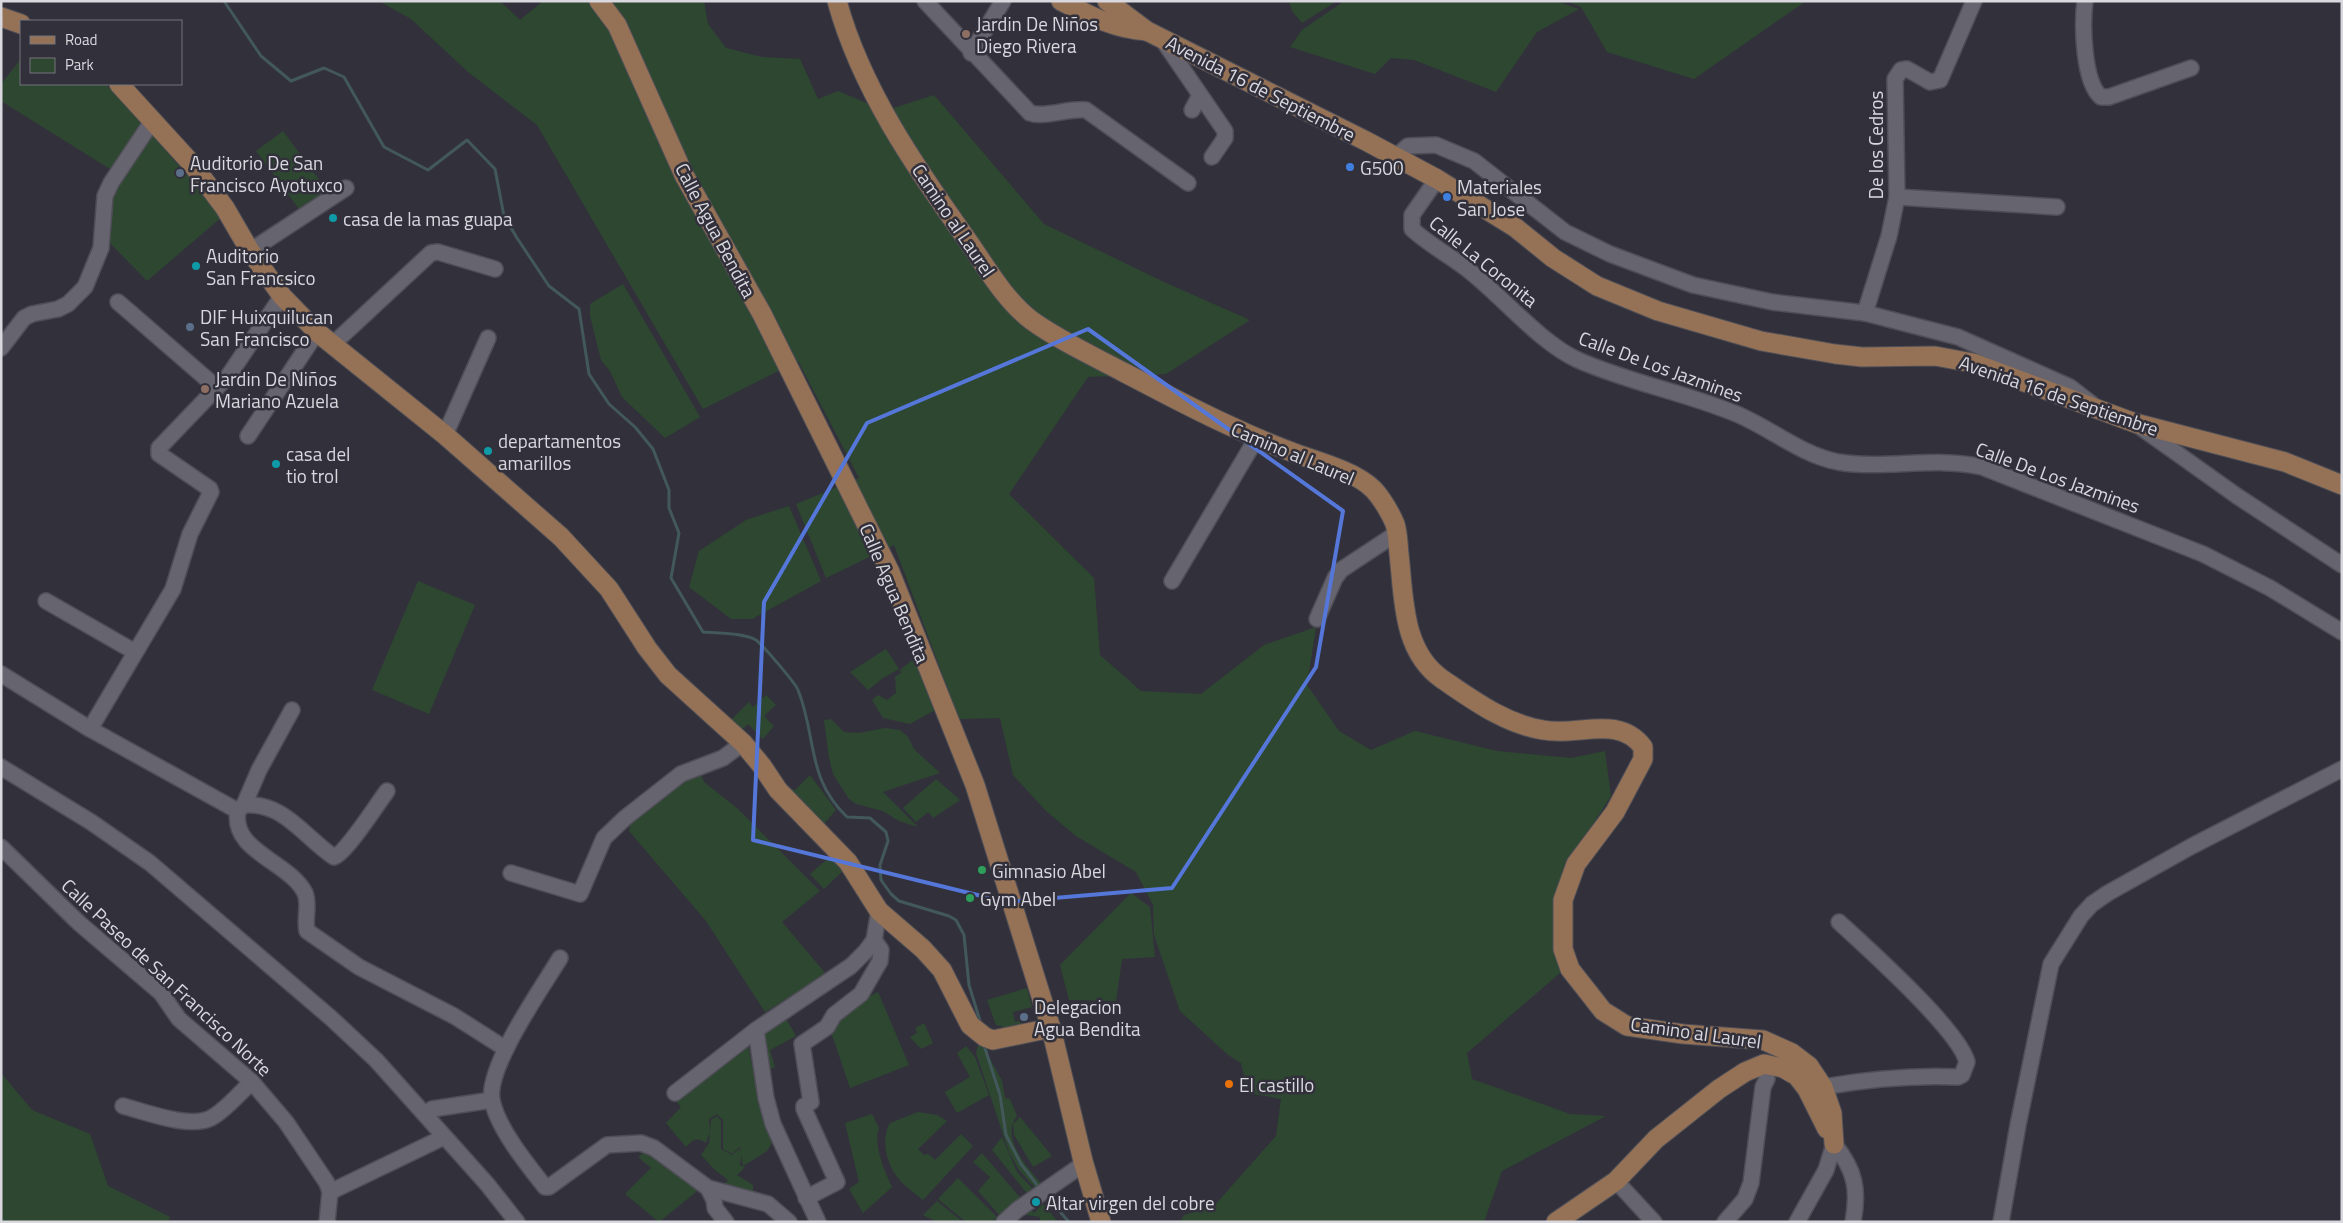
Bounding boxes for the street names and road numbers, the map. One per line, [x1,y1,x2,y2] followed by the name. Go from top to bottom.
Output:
[1161,28,1361,148] street label: Avenida 16 de Septiembre
[1861,91,1890,199] street label: De los Cedros
[668,157,764,303] street label: Calle Agua Bendita
[905,157,1003,283] street label: Camino al Laurel
[1423,208,1545,314] street label: Calle La Coronita
[1575,323,1747,409] street label: Calle De Los Jazmines
[1955,347,2163,443] street label: Avenida 16 de Septiembre
[1227,414,1359,492] street label: Camino al Laurel
[1972,434,2144,520] street label: Calle De Los Jazmines
[853,519,938,668] street label: Calle Agua Bendita
[55,871,279,1083] street label: Calle Paseo de San Francisco Norte
[1629,1008,1763,1056] street label: Camino al Laurel

